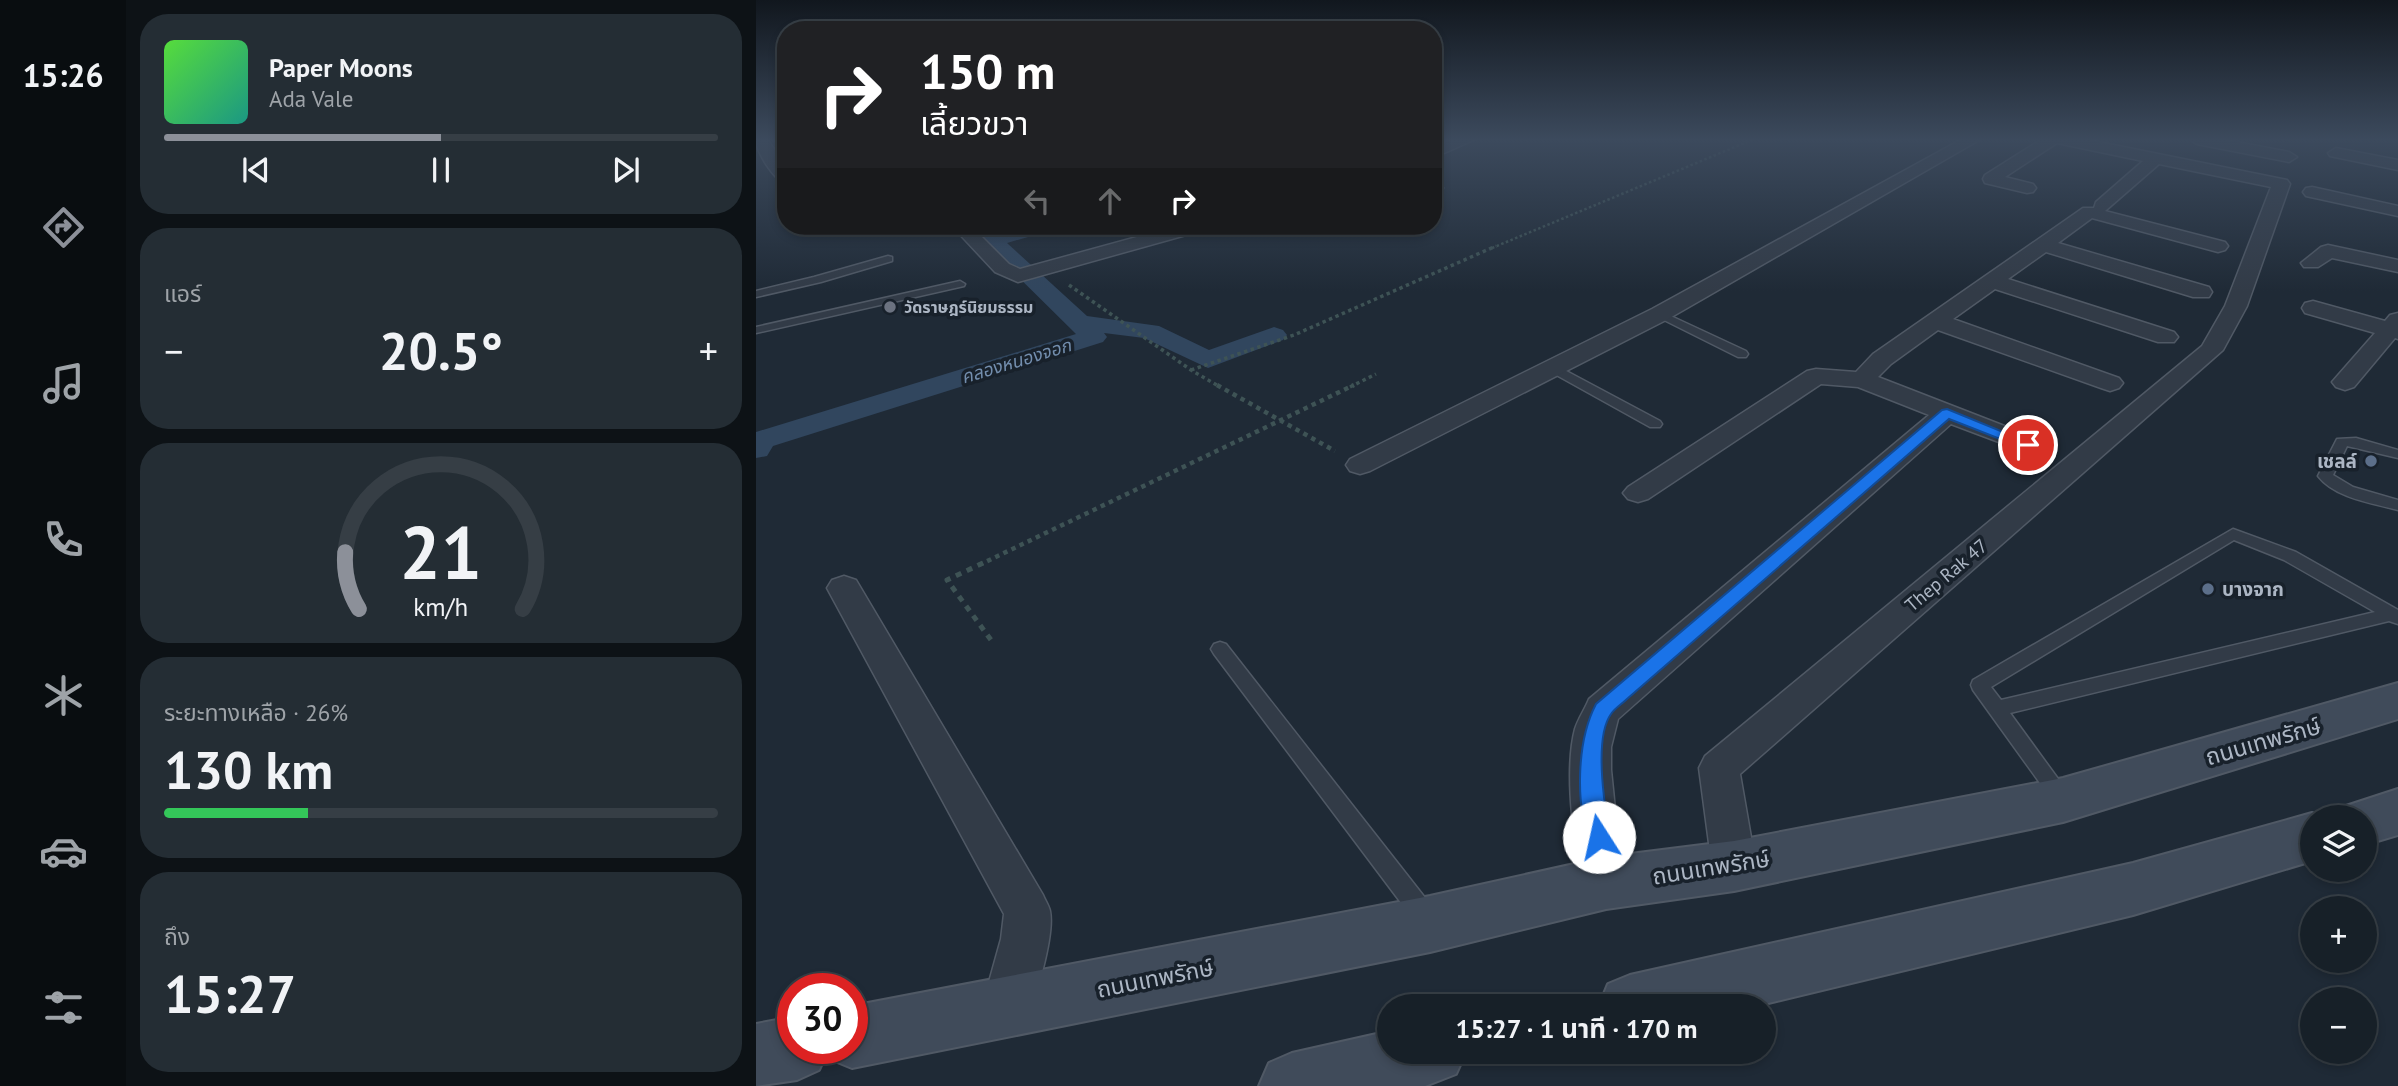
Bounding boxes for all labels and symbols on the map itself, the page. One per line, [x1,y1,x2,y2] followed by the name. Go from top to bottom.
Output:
[904,297,1033,317] place label: วัดราษฎร์นิยมธรรม
[882,299,898,315] marker: วัดราษฎร์นิยมธรรม
[958,333,1075,389] water label: คลองหนองจอก
[1998,415,2058,475] pin
[2317,449,2357,473] place label: เชลล์
[2363,453,2379,469] marker: เชลล์
[1900,533,1992,617] street label: Thep Rak 47
[2222,577,2284,601] place label: บางจาก
[2200,581,2216,597] marker: บางจาก
[2202,711,2324,771] street label: ถนนเทพรักษ์
[1562,800,1636,874] position arrow
[1650,843,1772,891] street label: ถนนเทพรักษ์
[1094,952,1216,1004] street label: ถนนเทพรักษ์
[777,973,868,1064] speed limit sign: 30

